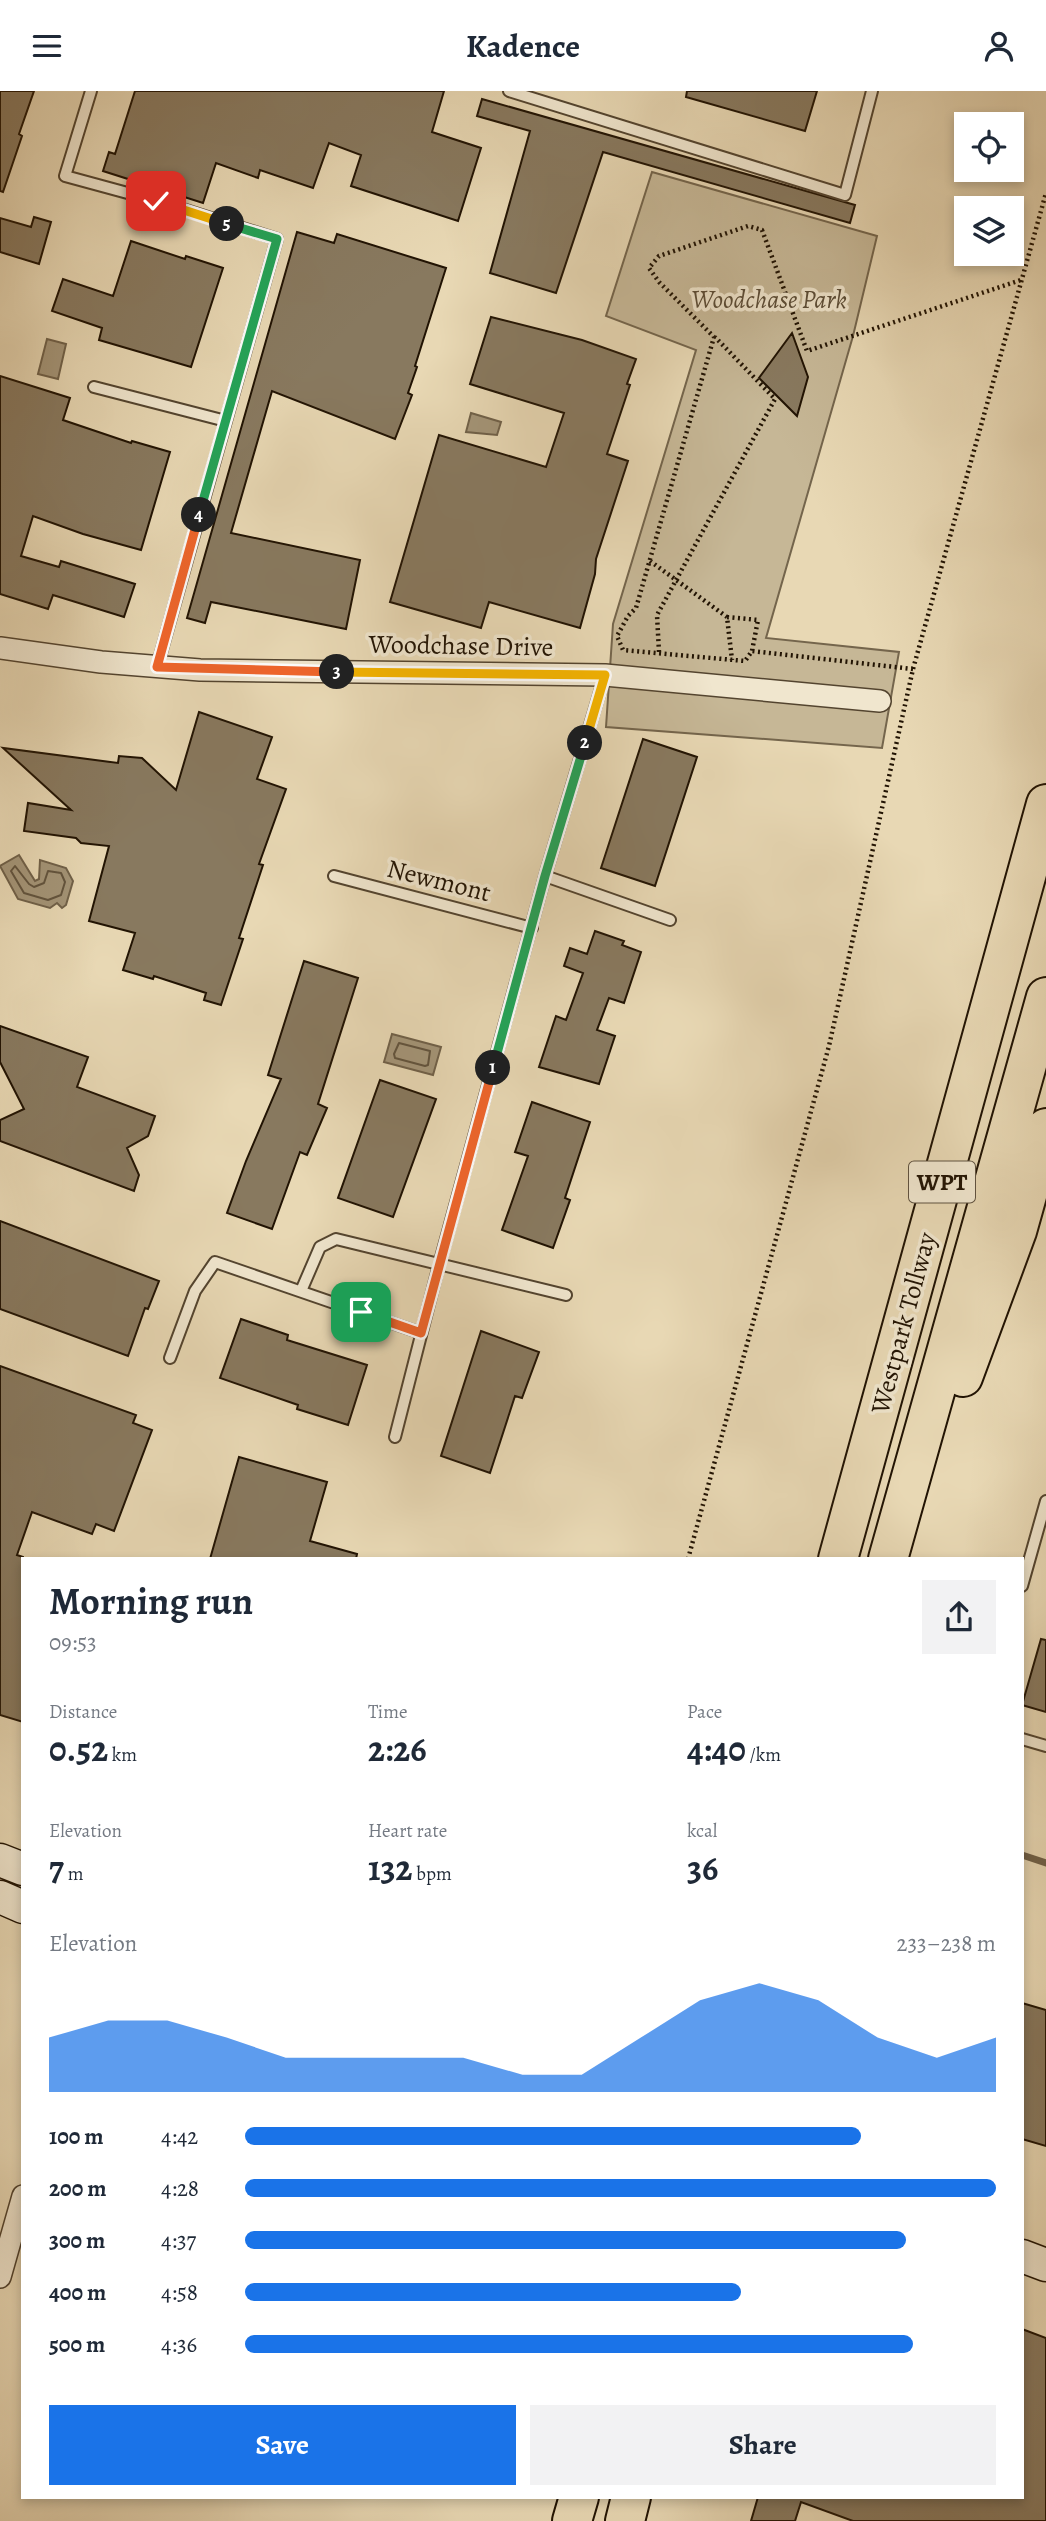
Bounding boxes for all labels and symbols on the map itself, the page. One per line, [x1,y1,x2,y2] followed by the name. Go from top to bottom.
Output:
[126,171,186,231] pin
[210,207,244,241] pin: 5
[691,282,847,317] park label: Woodchase Park
[182,497,216,533] pin: 4
[367,626,554,665] street label: Woodchase Drive
[320,655,354,689] pin: 3
[568,725,602,761] pin: 2
[383,851,495,910] street label: Newmont
[476,1051,510,1086] pin: 1
[909,1161,975,1203] road number: WPT
[862,1228,945,1419] street label: Westpark Tollway
[331,1282,391,1342] pin

